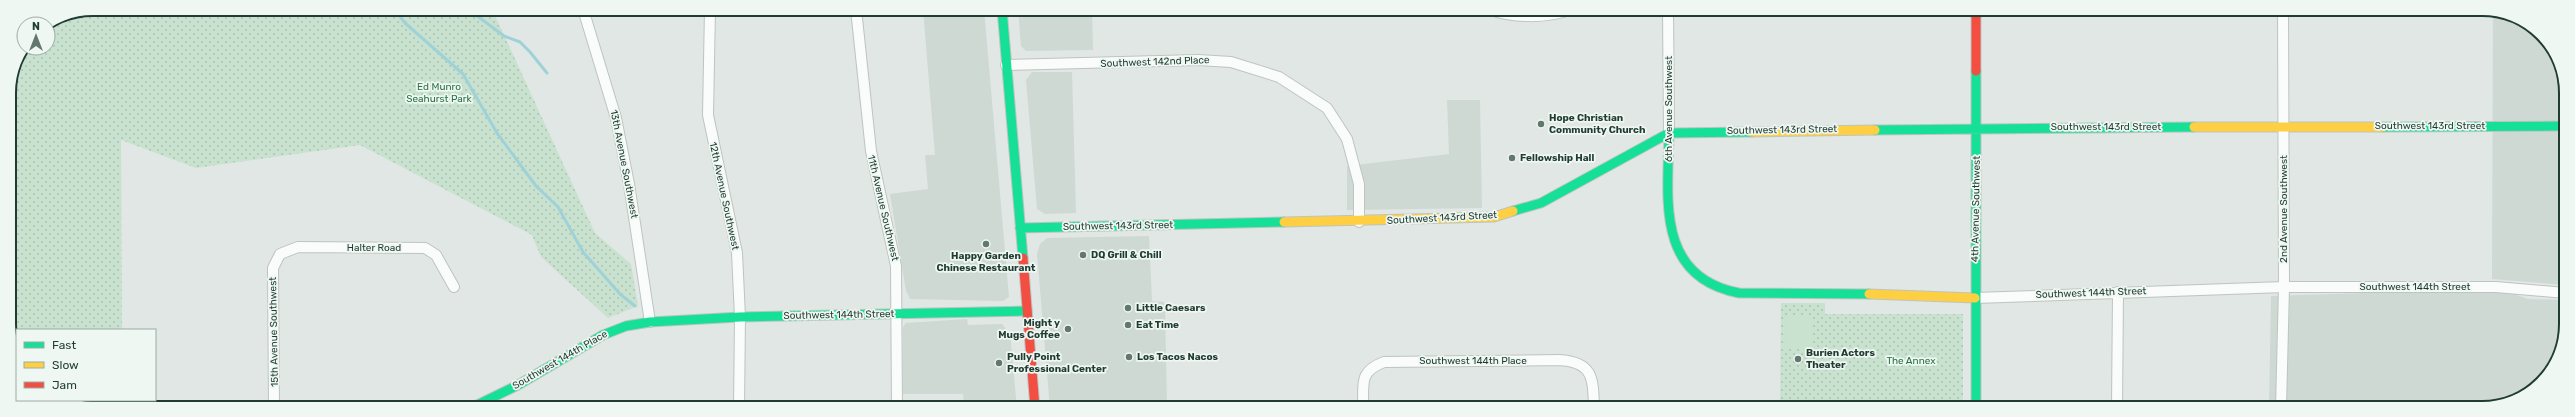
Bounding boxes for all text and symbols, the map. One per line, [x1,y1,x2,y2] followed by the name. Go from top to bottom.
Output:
[16,16,56,56] north arrow
[32,20,40,33] text: N
[1100,54,1210,70] street label: Southwest 142nd Place
[1663,56,1675,162] street label: 6th Avenue Southwest
[406,81,473,105] park label: Ed Munro Seahurst Park
[608,109,640,219] street label: 13th Avenue Southwest
[1549,112,1646,136] place label: Hope Christian Community Church
[1536,119,1546,129] marker: Hope Christian Community Church
[2375,120,2485,132] street label: Southwest 143rd Street
[2051,121,2161,133] street label: Southwest 143rd Street
[1727,123,1837,137] street label: Southwest 143rd Street
[707,141,741,251] street label: 12th Avenue Southwest
[1520,152,1594,164] place label: Fellowship Hall
[1507,153,1517,163] marker: Fellowship Hall
[865,154,901,262] street label: 11th Avenue Southwest
[2278,155,2290,263] street label: 2nd Avenue Southwest
[1969,156,1983,262] street label: 4th Avenue Southwest
[1387,209,1497,227] street label: Southwest 143rd Street
[1063,219,1173,233] street label: Southwest 143rd Street
[981,239,991,249] marker: Happy Garden Chinese Restaurant
[347,242,401,254] street label: Halter Road
[1091,249,1162,261] place label: DQ Grill & Chill
[936,250,1036,274] place label: Happy Garden Chinese Restaurant
[1078,250,1088,260] marker: DQ Grill & Chill
[267,277,281,387] street label: 15th Avenue Southwest
[2360,281,2471,293] street label: Southwest 144th Street
[2035,285,2147,301] street label: Southwest 144th Street
[1136,302,1206,314] place label: Little Caesars
[1123,303,1133,313] marker: Little Caesars
[783,308,895,322] street label: Southwest 144th Street
[998,317,1060,341] place label: Might y Mugs Coffee
[1136,319,1179,331] place label: Eat Time
[1123,320,1133,330] marker: Eat Time
[1063,324,1073,334] marker: Might y Mugs Coffee
[510,328,610,392] street label: Southwest 144th Place
[16,329,156,401] legend
[52,338,76,352] text: Fast
[1806,347,1875,371] place label: Burien Actors Theater
[1007,351,1107,375] place label: Pully Point Professional Center
[1137,351,1219,363] place label: Los Tacos Nacos
[1124,352,1134,362] marker: Los Tacos Nacos
[1793,354,1803,364] marker: Burien Actors Theater
[1419,355,1527,367] street label: Southwest 144th Place
[1886,355,1936,367] park label: The Annex
[52,358,79,372] text: Slow
[994,358,1004,368] marker: Pully Point Professional Center
[52,378,77,392] text: Jam

